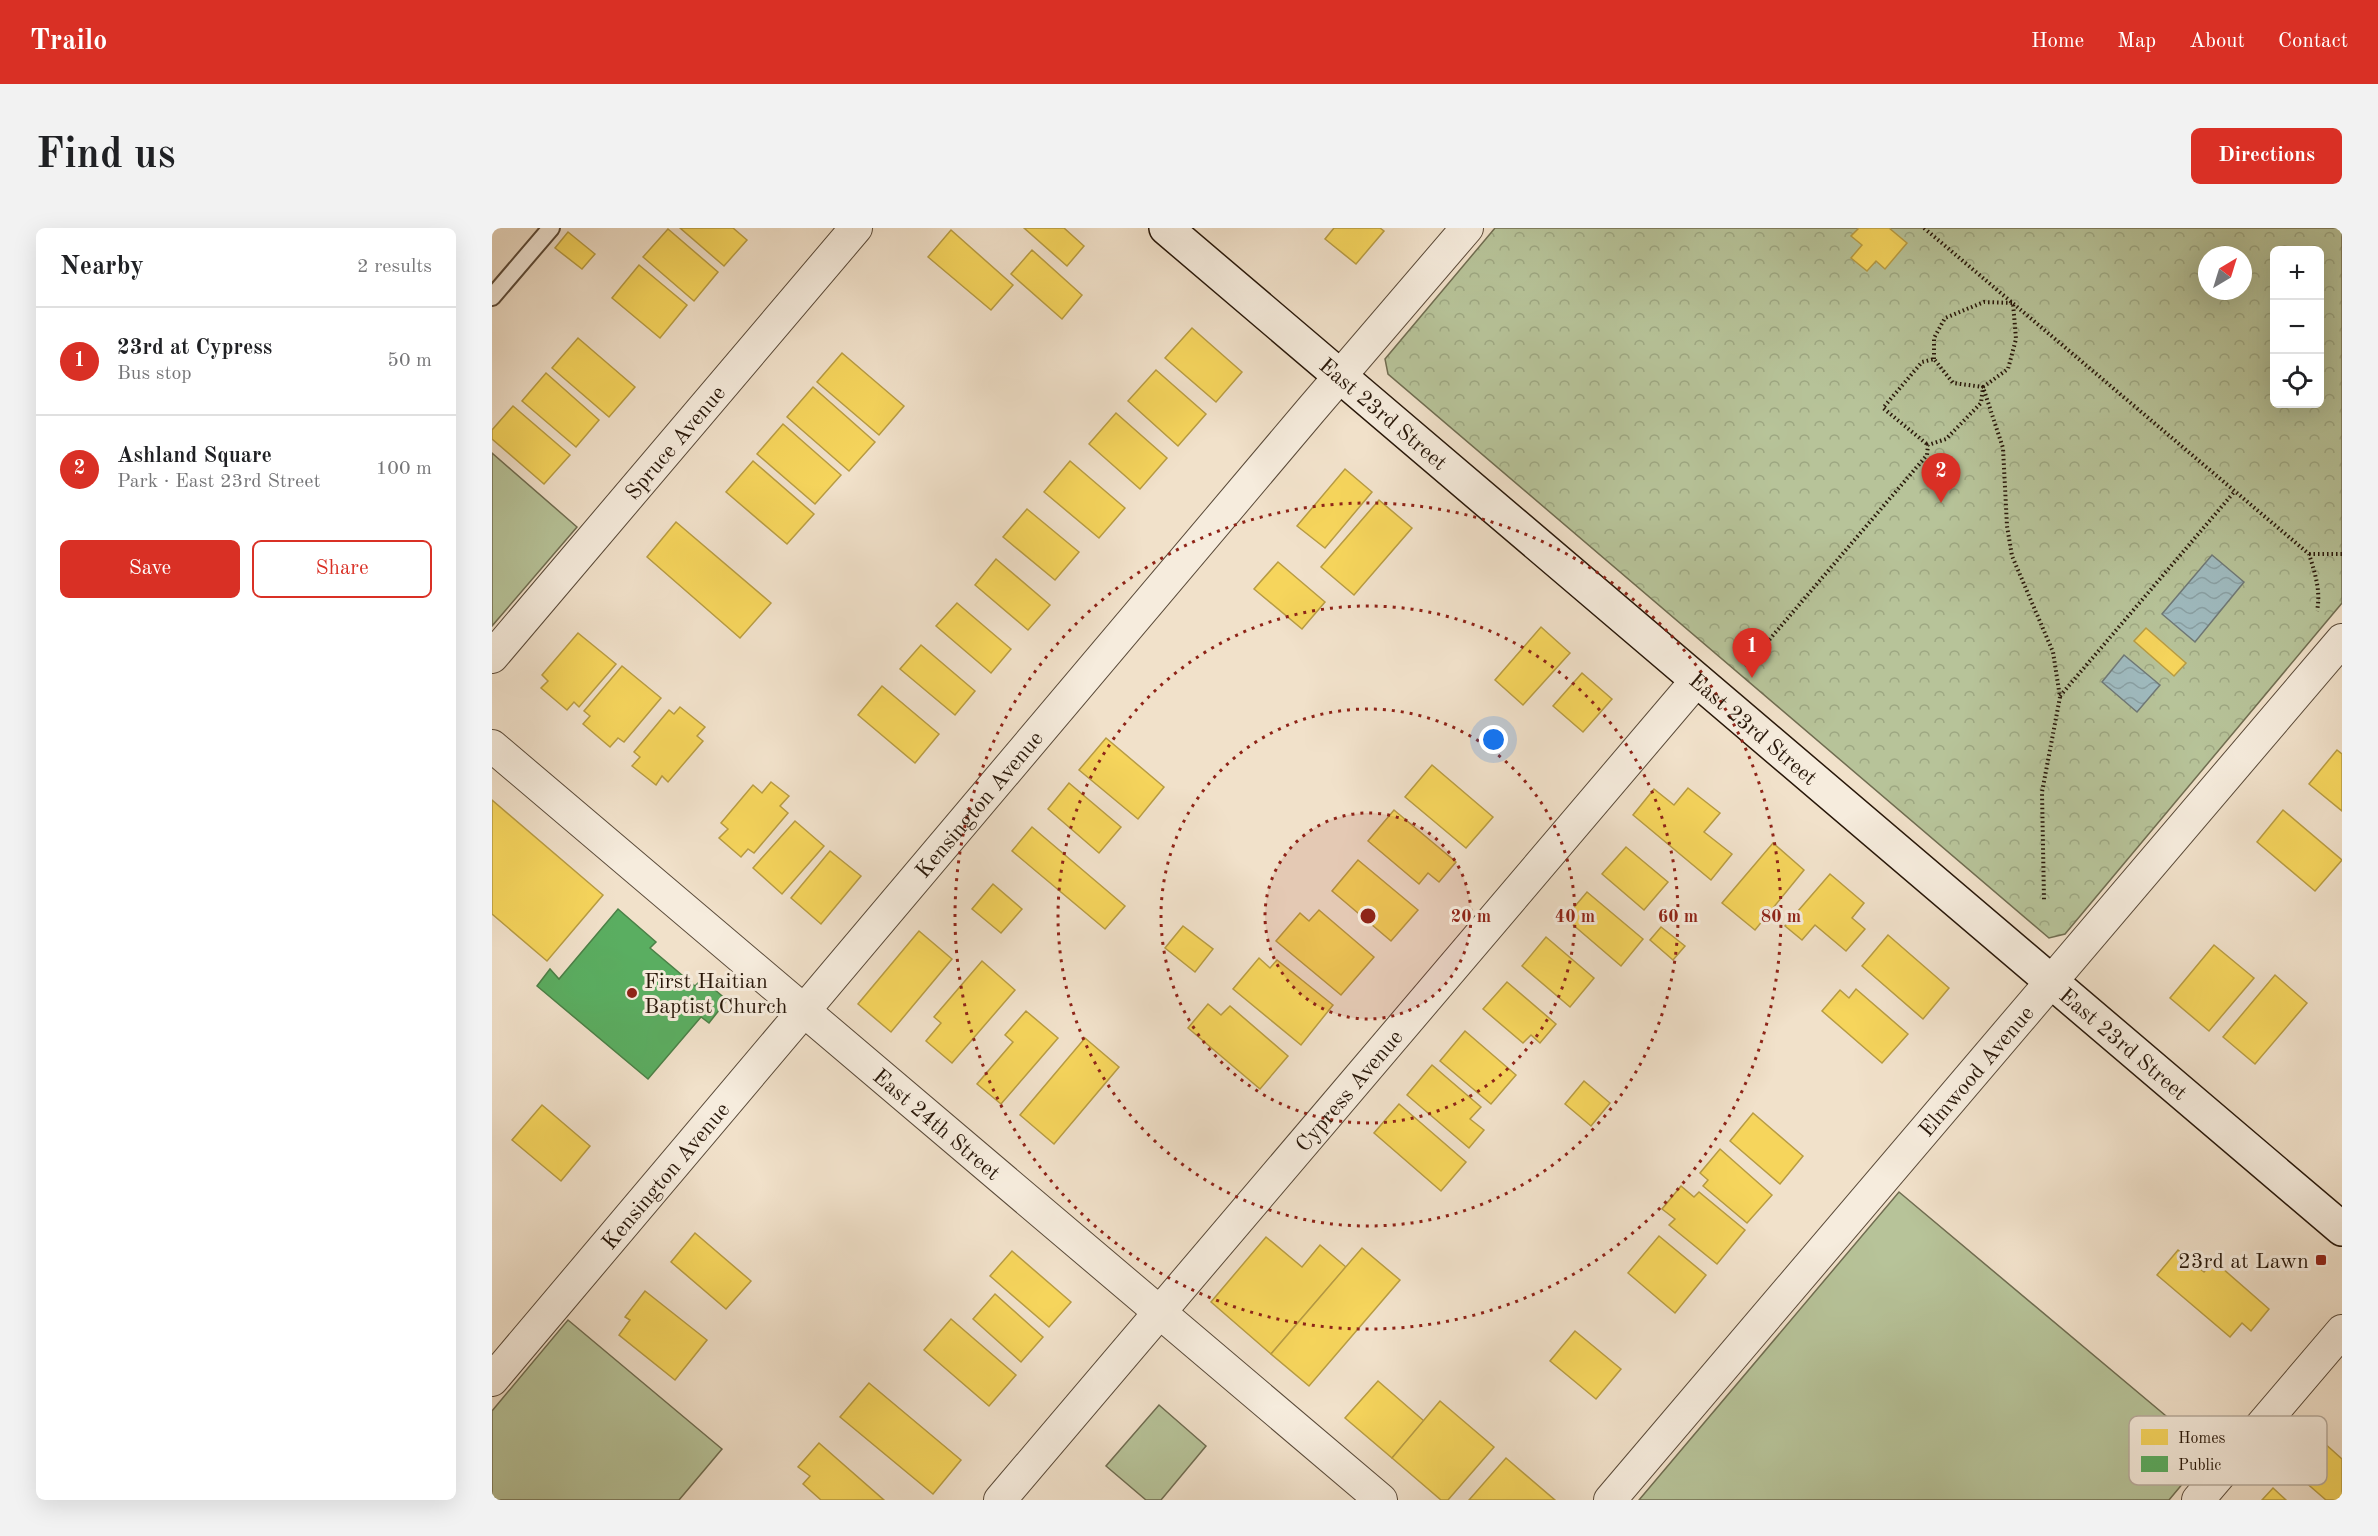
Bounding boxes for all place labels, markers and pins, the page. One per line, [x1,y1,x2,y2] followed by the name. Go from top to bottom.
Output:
[1922,454,1960,503] pin: 2
[1732,628,1772,678] pin: 1
[1358,906,1378,926] centre of rings
[644,971,788,1018] place label: First Haitian Baptist Church
[625,986,639,1000] marker: First Haitian Baptist Church
[2178,1251,2309,1273] place label: 23rd at Lawn
[2314,1253,2328,1267] marker: 23rd at Lawn

